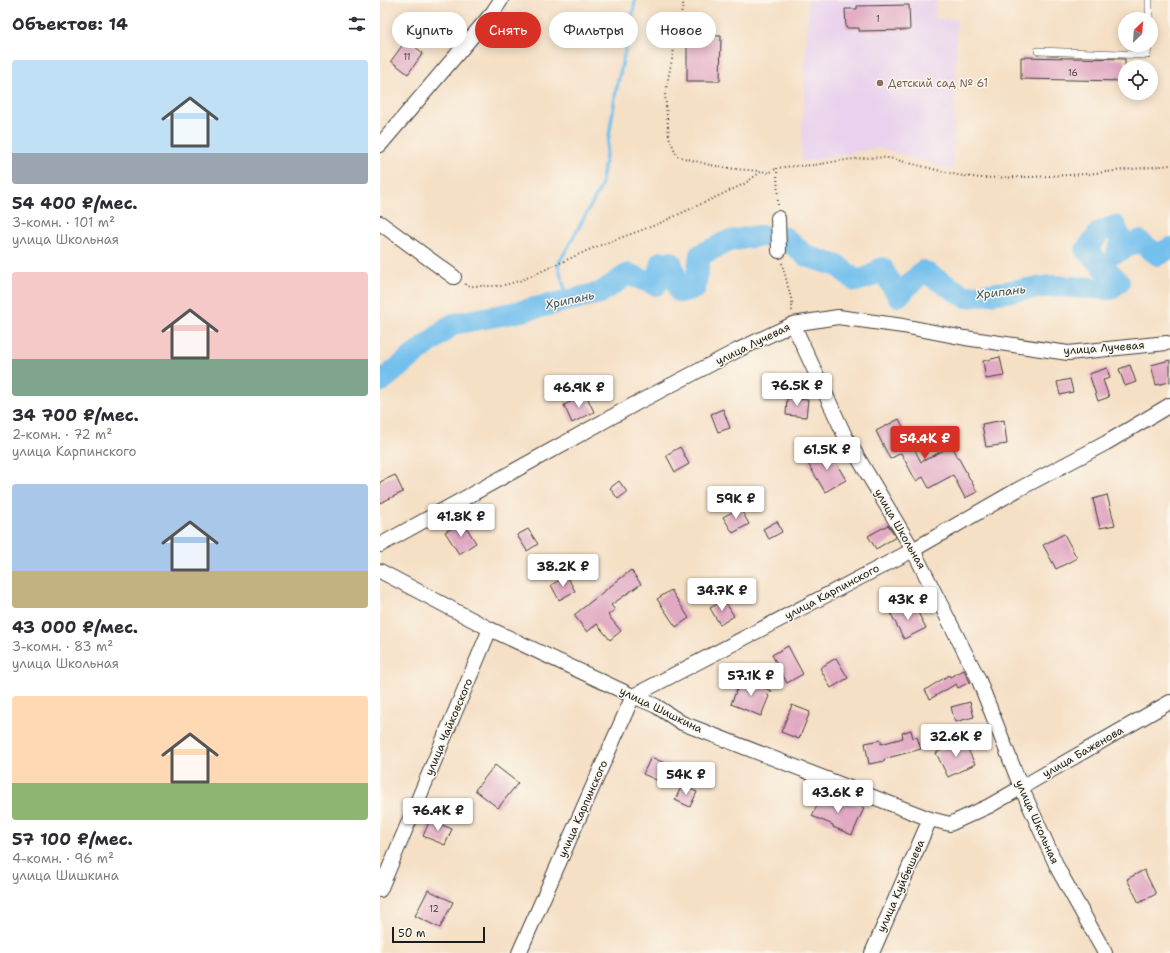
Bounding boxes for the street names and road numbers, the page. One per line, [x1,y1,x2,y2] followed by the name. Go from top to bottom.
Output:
[713,319,793,369] street label: улица Лучевая
[1063,338,1145,358] street label: улица Лучевая
[871,486,929,572] street label: улица Школьная
[782,561,882,623] street label: улица Карпинского
[422,676,476,778] street label: улица Чайковского
[617,683,705,737] street label: улица Шишкина
[1040,723,1126,781] street label: улица Баженова
[555,758,611,860] street label: улица Карпинского
[1012,778,1062,866] street label: улица Школьная
[874,837,928,935] street label: улица Куйбышева

